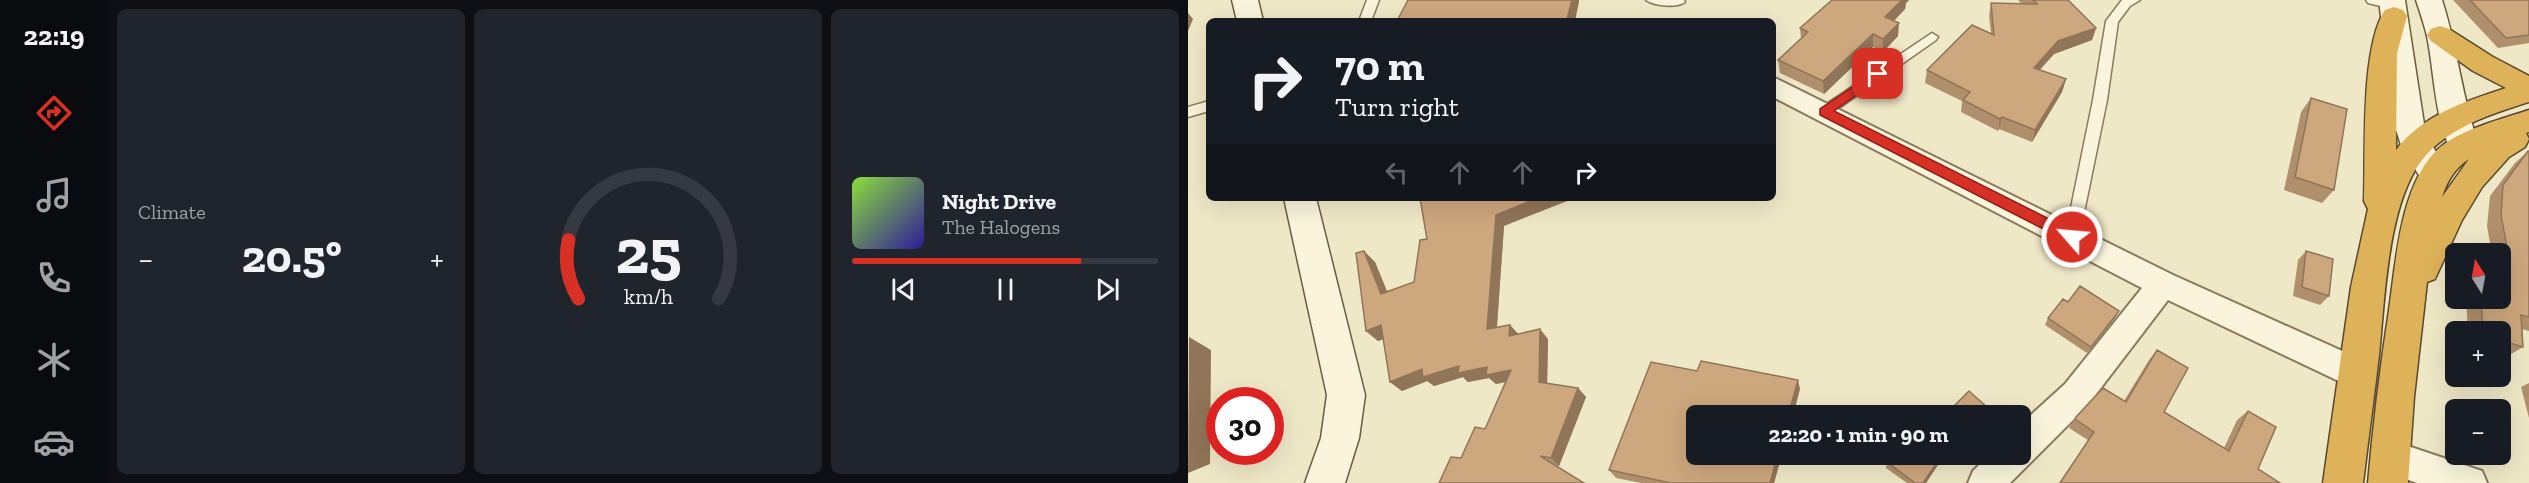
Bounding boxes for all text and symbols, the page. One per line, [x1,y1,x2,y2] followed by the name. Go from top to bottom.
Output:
[23,20,85,52] text: 22:19
[1335,40,1425,91] text: 70 m
[1236,42,1314,120] icon: right
[1852,48,1903,99] pin
[1861,57,1894,90] icon: arrive
[1335,91,1459,123] text: Turn right
[33,92,75,134] icon: directions
[1380,156,1413,189] icon: left
[1443,156,1476,189] icon: ahead
[1506,156,1539,189] icon: ahead
[1569,156,1602,189] icon: right
[33,174,75,216] icon: music
[942,188,1056,215] text: Night Drive
[138,200,206,224] text: Climate
[2040,205,2104,269] position arrow
[615,214,681,289] text: 25
[942,215,1060,239] text: The Halogens
[242,230,342,284] text: 20.5°
[138,239,153,278] text: −
[430,239,444,278] text: +
[2445,243,2511,309] north arrow
[2445,243,2511,465] map controls
[33,257,75,299] icon: phone
[887,273,920,306] icon: previous
[989,273,1022,306] icon: pause
[1091,273,1124,306] icon: next
[624,284,672,309] text: km/h
[2445,321,2511,387] button: +
[33,339,75,381] icon: climate
[1206,387,1284,465] speed limit sign: 30
[2445,399,2511,465] button: −
[33,421,75,463] icon: car
[1769,421,1948,448] text: 22:20 · 1 min · 90 m

